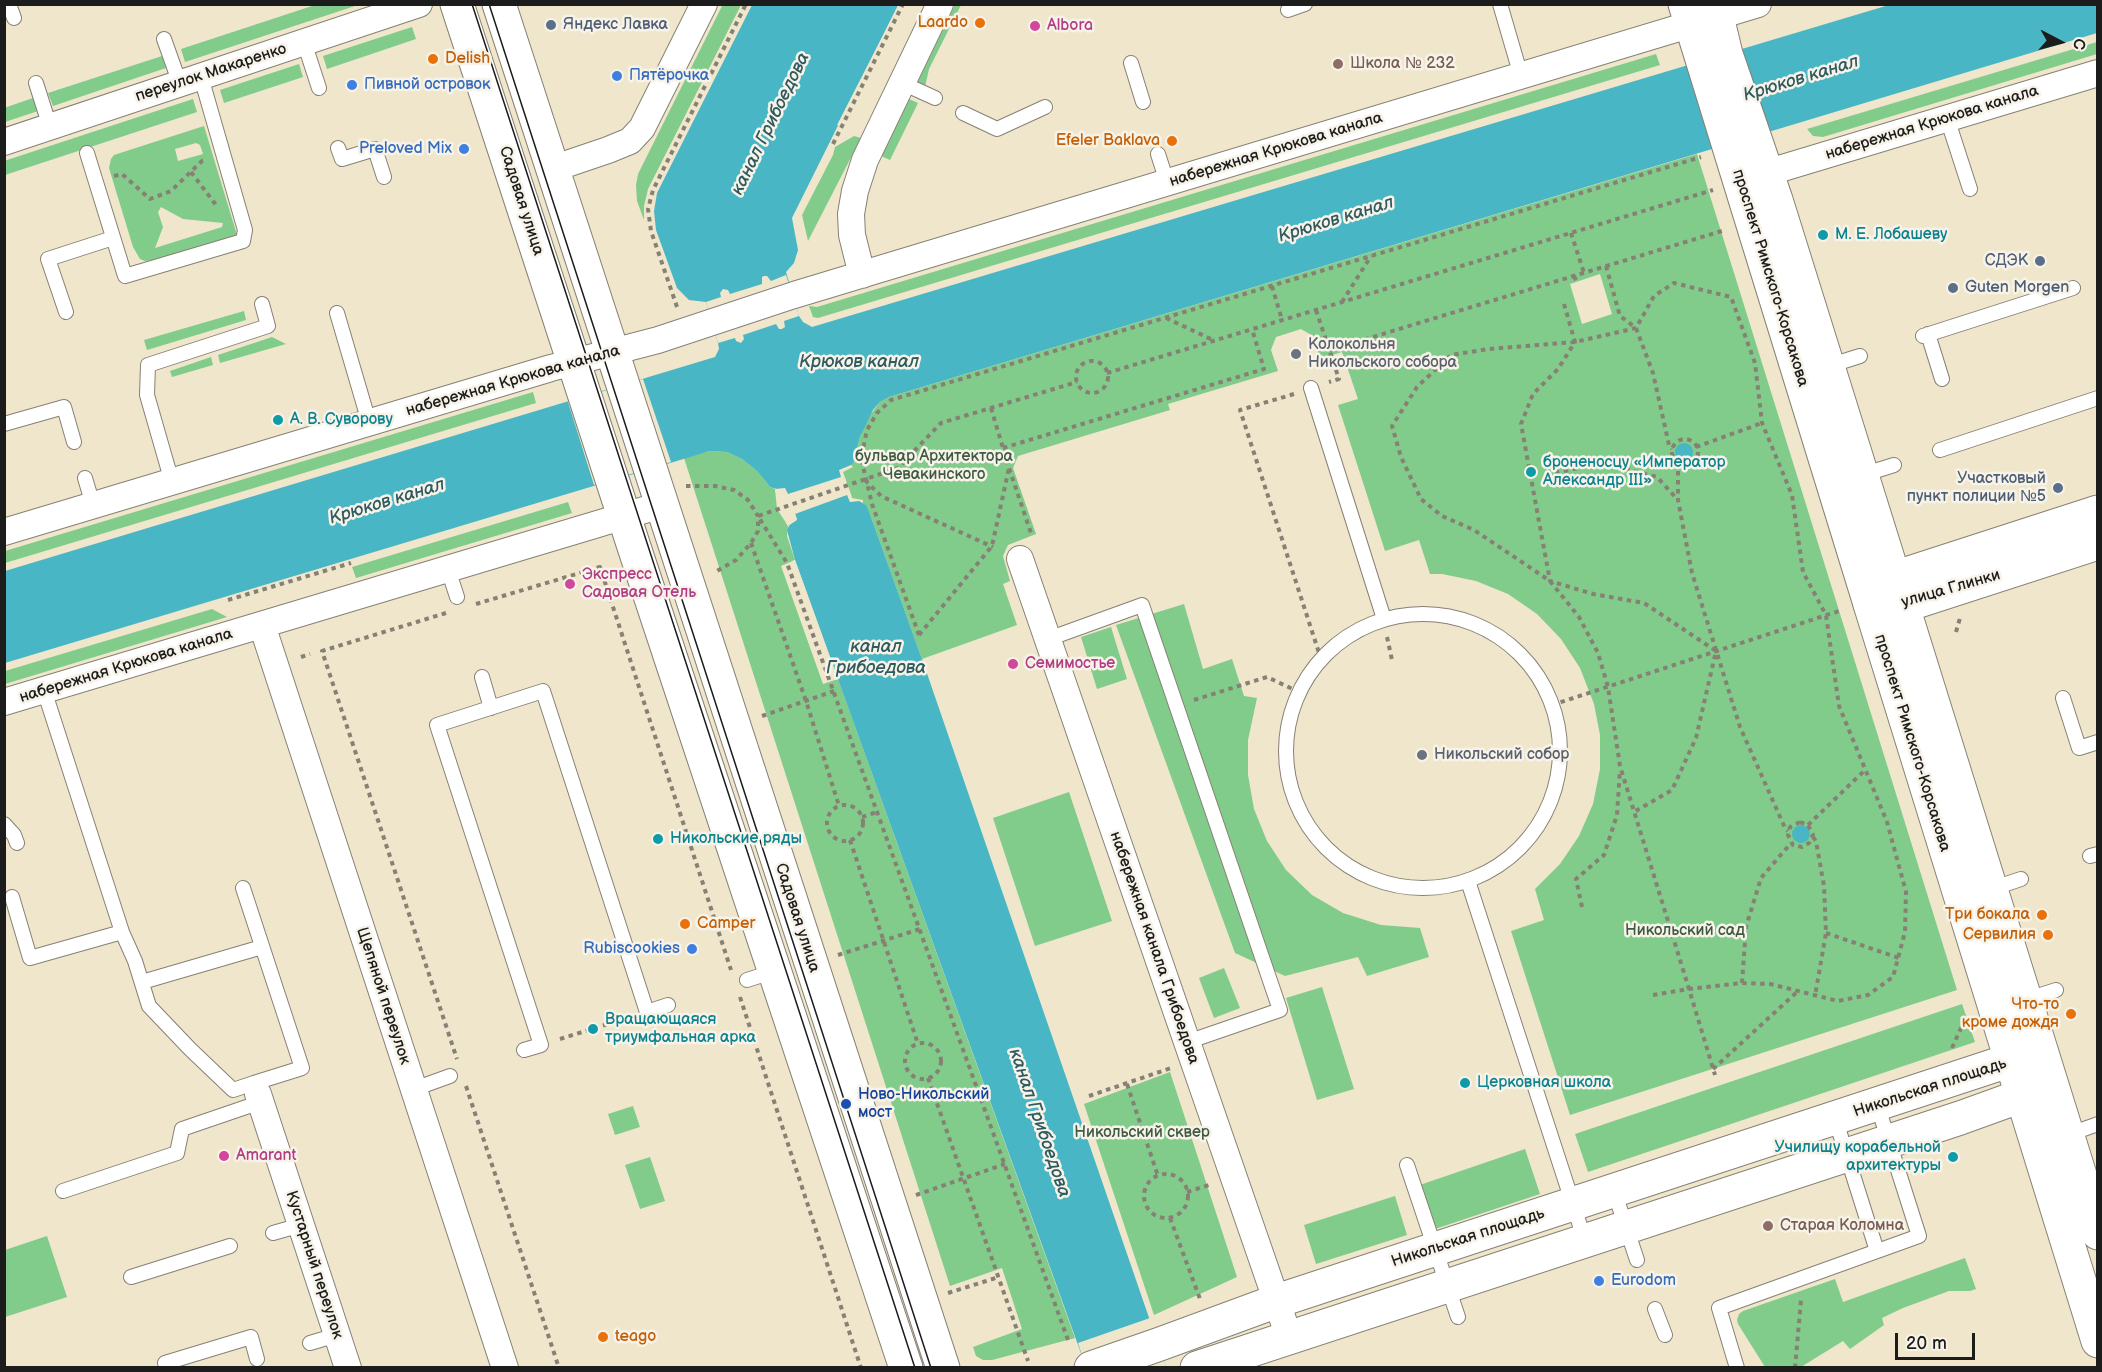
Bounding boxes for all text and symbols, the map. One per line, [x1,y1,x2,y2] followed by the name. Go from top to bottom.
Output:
[2030,12,2090,72] north arrow
[917,13,968,33] place label: Laardo
[563,15,668,35] place label: Яндекс Лавка
[973,16,987,30] marker: Laardo
[1047,16,1093,36] place label: Albora
[544,18,558,32] marker: Яндекс Лавка
[1028,19,1042,33] marker: Albora
[2068,37,2088,50] text: С
[133,39,289,107] street label: переулок Макаренко
[445,49,490,69] place label: Delish
[727,49,815,199] water label: канал Грибоедова
[1741,51,1861,107] water label: Крюков канал
[426,52,440,66] marker: Delish
[1350,54,1455,74] place label: Школа № 232
[1331,57,1345,71] marker: Школа № 232
[629,66,709,86] place label: Пятёрочка
[610,69,624,83] marker: Пятёрочка
[364,75,490,95] place label: Пивной островок
[345,78,359,92] marker: Пивной островок
[1823,81,2041,165] street label: набережная Крюкова канала
[1167,108,1385,192] street label: набережная Крюкова канала
[1056,131,1160,151] place label: Efeler Baklava
[1165,134,1179,148] marker: Efeler Baklava
[359,139,452,159] place label: Preloved Mix
[457,142,471,156] marker: Preloved Mix
[494,144,548,258] street label: Садовая улица
[1728,167,1812,389] street label: проспект Римского-Корсакова
[1276,192,1396,248] water label: Крюков канал
[1835,225,1947,245] place label: М. Е. Лобашеву
[1816,228,1830,242] marker: М. Е. Лобашеву
[1985,251,2028,271] place label: СДЭК
[2033,254,2047,268] marker: СДЭК
[1965,278,2069,298] place label: Guten Morgen
[1946,281,1960,295] marker: Guten Morgen
[1308,335,1457,373] place label: Колокольня Никольского собора
[404,341,622,421] street label: набережная Крюкова канала
[1289,347,1303,361] marker: Колокольня Никольского собора
[799,351,919,373] water label: Крюков канал
[290,410,393,430] place label: А. В. Суворову
[271,413,285,427] marker: А. В. Суворову
[855,447,1013,485] park label: бульвар Архитектора Чевакинского
[1543,453,1725,491] place label: броненосцу «Император Александр III»
[1524,465,1538,479] marker: броненосцу «Император Александр III»
[1907,469,2046,507] place label: Участковый пункт полиции №5
[327,474,447,530] water label: Крюков канал
[2051,481,2065,495] marker: Участковый пункт полиции №5
[582,565,696,603] place label: Экспресс Садовая Отель
[1899,566,2003,612] street label: улица Глинки
[563,577,577,591] marker: Экспресс Садовая Отель
[17,624,235,708] street label: набережная Крюкова канала
[1870,632,1954,854] street label: проспект Римского-Корсакова
[826,636,926,678] water label: канал Грибоедова
[1025,654,1115,674] place label: Семимостье
[1006,657,1020,671] marker: Семимостье
[1434,745,1569,765] place label: Никольский собор
[1415,748,1429,762] marker: Никольский собор
[670,829,802,849] place label: Никольские ряды
[1105,829,1203,1067] street label: набережная канала Грибоедова
[651,832,665,846] marker: Никольские ряды
[770,861,824,975] street label: Садовая улица
[1945,905,2030,925] place label: Три бокала
[2035,908,2049,922] marker: Три бокала
[697,914,755,934] place label: Camper
[678,917,692,931] marker: Camper
[1625,921,1745,941] park label: Никольский сад
[352,925,414,1067] street label: Щепяной переулок
[1963,925,2036,945] place label: Сервилия
[2041,928,2055,942] marker: Сервилия
[583,939,680,959] place label: Rubiscookies
[685,942,699,956] marker: Rubiscookies
[1962,995,2059,1033] place label: Что-то кроме дождя
[2064,1007,2078,1021] marker: Что-то кроме дождя
[605,1010,756,1048] place label: Вращающаяся триумфальная арка
[586,1022,600,1036] marker: Вращающаяся триумфальная арка
[1003,1046,1075,1200] water label: канал Грибоедова
[1851,1054,2009,1122] street label: Никольская площадь
[1477,1073,1611,1093] place label: Церковная школа
[1458,1076,1472,1090] marker: Церковная школа
[858,1085,989,1123] place label: Ново-Никольский мост
[839,1097,853,1111] marker: Ново-Никольский мост
[1074,1123,1210,1143] park label: Никольский сквер
[1774,1138,1941,1176] place label: Училищу корабельной архитектуры
[236,1146,297,1166] place label: Amarant
[217,1149,231,1163] marker: Amarant
[1946,1150,1960,1164] marker: Училищу корабельной архитектуры
[281,1189,347,1341] street label: Кустарный переулок
[1389,1204,1547,1272] street label: Никольская площадь
[1780,1216,1904,1236] place label: Старая Коломна
[1761,1219,1775,1233] marker: Старая Коломна
[1611,1271,1676,1291] place label: Eurodom
[1592,1274,1606,1288] marker: Eurodom
[1898,1321,1978,1359] scale bar
[615,1327,656,1347] place label: teago
[596,1330,610,1344] marker: teago
[1906,1333,1947,1354] text: 20 m

